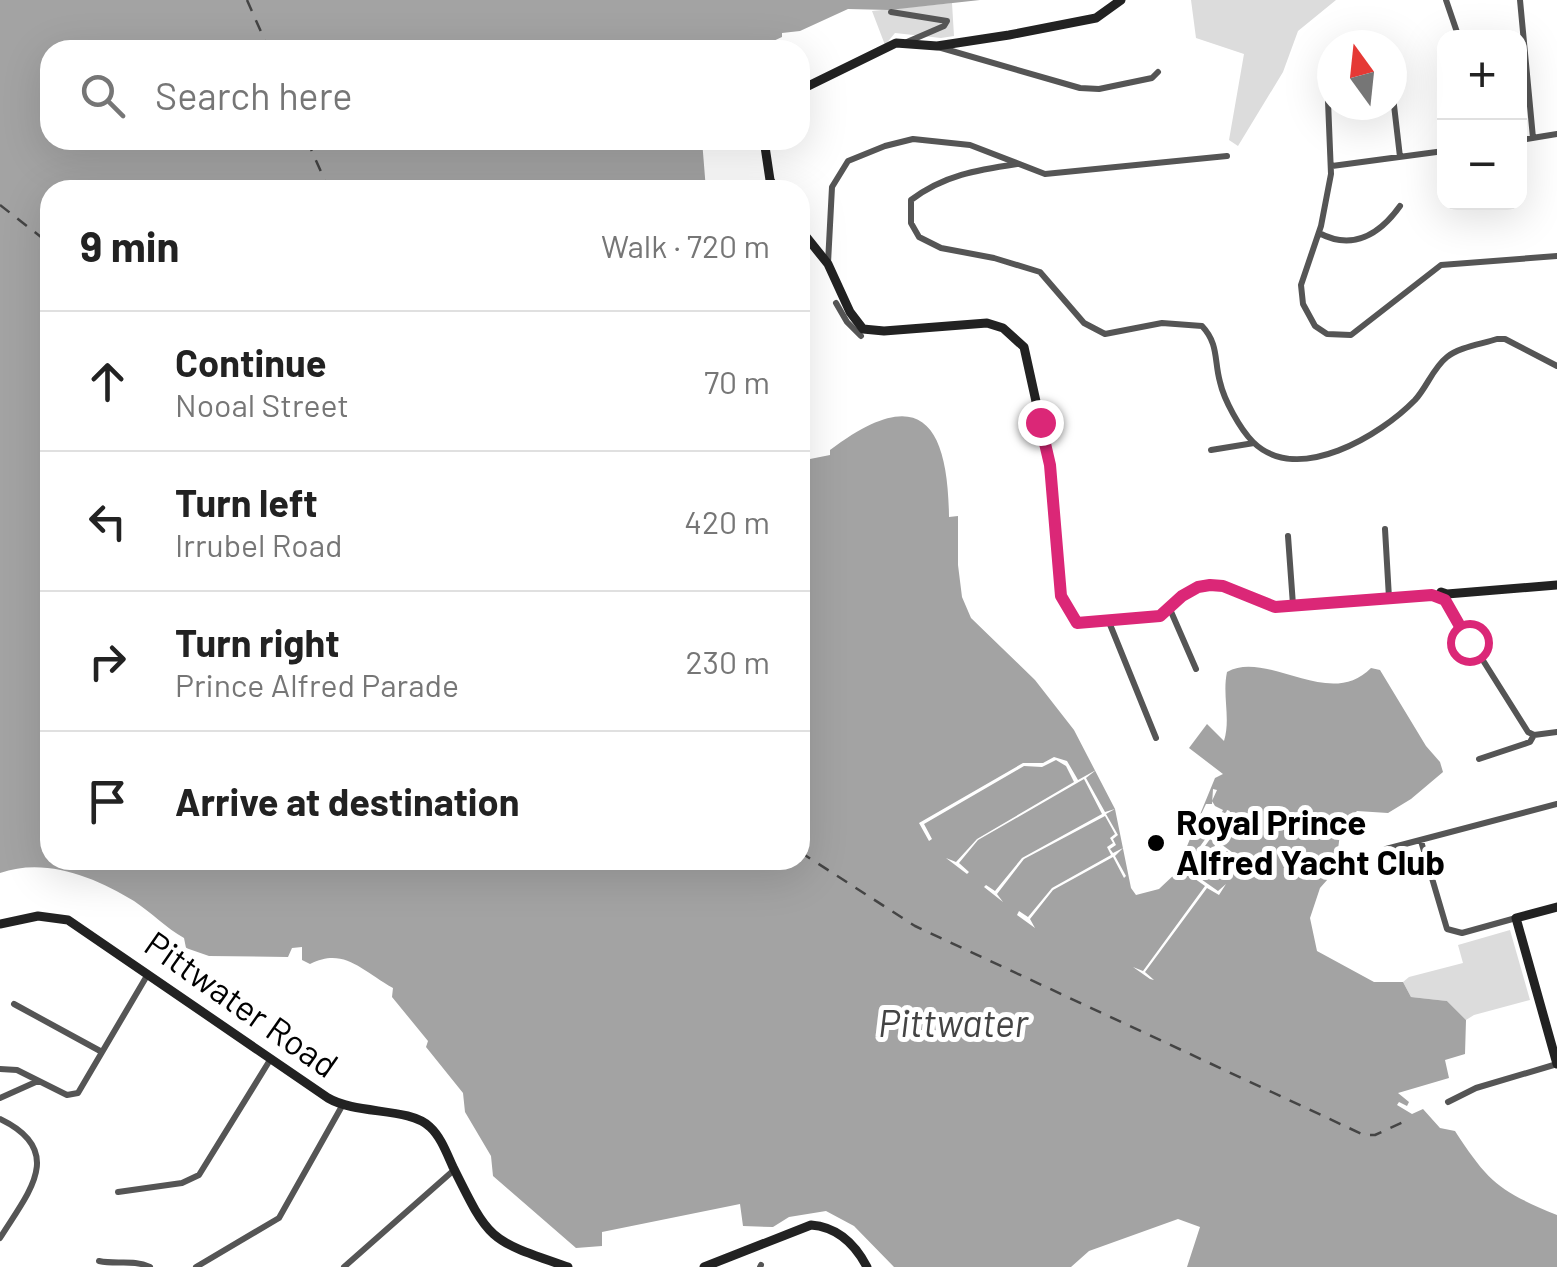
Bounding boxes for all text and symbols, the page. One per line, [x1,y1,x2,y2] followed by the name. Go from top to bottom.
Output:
[1317,30,1407,120] north arrow
[1437,30,1527,210] map controls
[1437,30,1527,120] button: +
[40,40,810,150] search box
[75,68,130,123] icon: search
[155,72,353,118] text: Search here
[1437,120,1527,210] button: −
[80,220,179,270] text: 9 min
[601,226,770,264] text: Walk · 720 m
[175,339,326,385] text: Continue
[80,354,135,409] icon: ahead
[704,362,770,400] text: 70 m
[175,385,349,423] text: Nooal Street
[1018,400,1064,446] route end
[175,479,318,525] text: Turn left
[80,494,135,549] icon: left
[684,502,770,540] text: 420 m
[175,525,343,563] text: Irrubel Road
[175,619,340,665] text: Turn right
[1447,620,1493,666] route start
[80,634,135,689] icon: right
[686,642,770,680] text: 230 m
[175,665,459,703] text: Prince Alfred Parade
[80,774,135,829] icon: arrive
[175,778,520,824] text: Arrive at destination
[1176,800,1445,882] place label: Royal Prince Alfred Yacht Club
[1145,832,1167,854] marker: Royal Prince Alfred Yacht Club
[138,921,347,1085] street label: Pittwater Road
[878,999,1029,1045] water label: Pittwater

